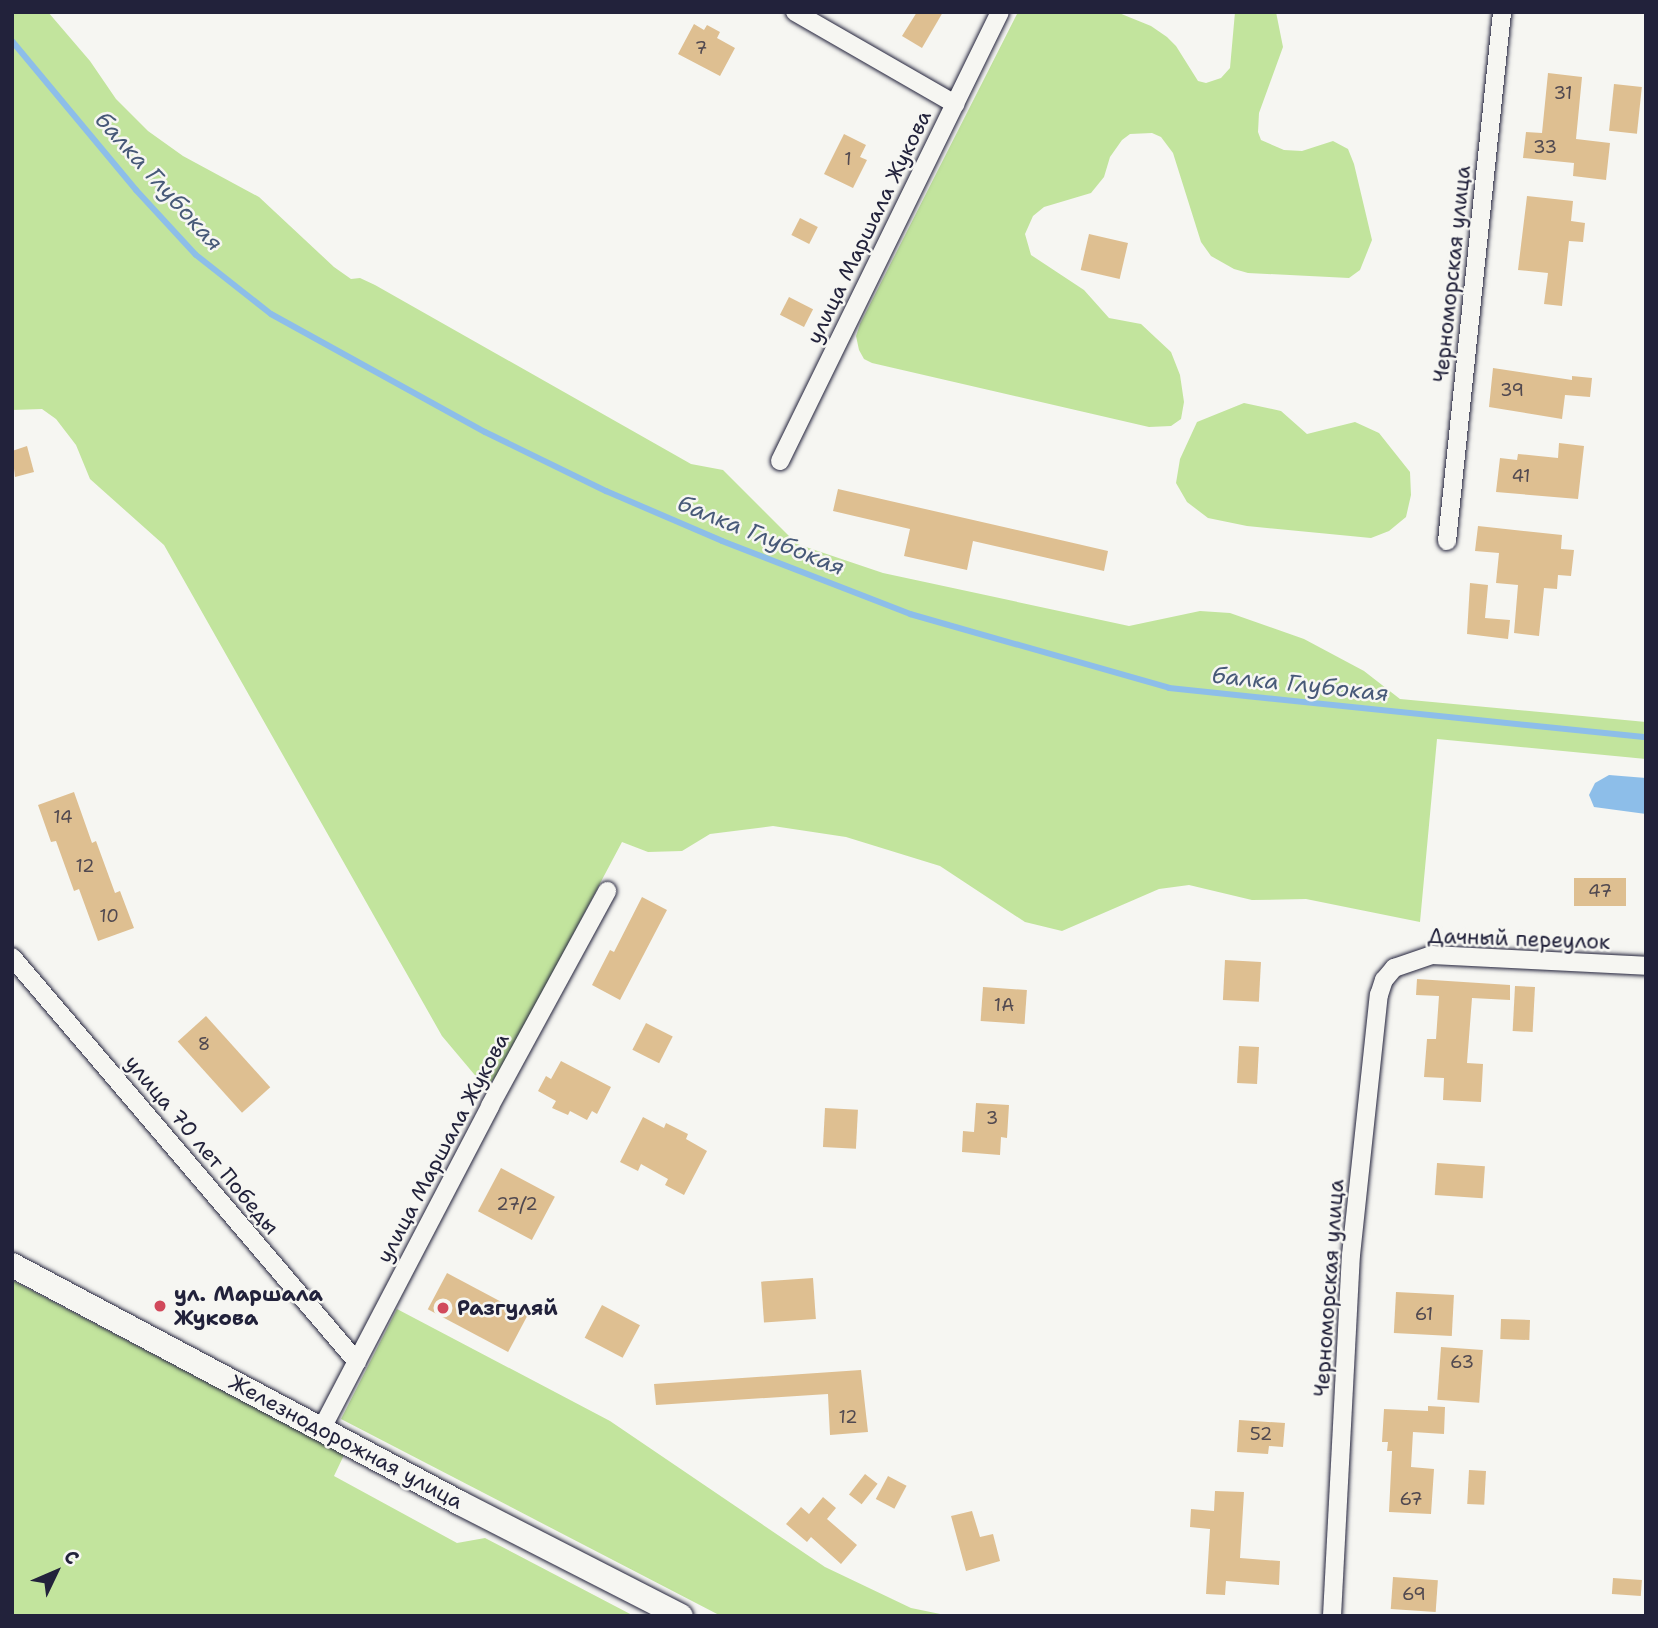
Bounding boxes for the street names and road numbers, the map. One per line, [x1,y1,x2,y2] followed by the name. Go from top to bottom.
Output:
[801,106,937,348] street label: улица Маршала Жукова
[1428,164,1476,384] street label: Черноморская улица
[1427,923,1611,955] street label: Дачный переулок
[372,1029,514,1267] street label: улица Маршала Жукова
[120,1050,284,1240] street label: улица 70 лет Победы
[1309,1178,1349,1398] street label: Черноморская улица
[225,1370,467,1514] street label: Железнодорожная улица

